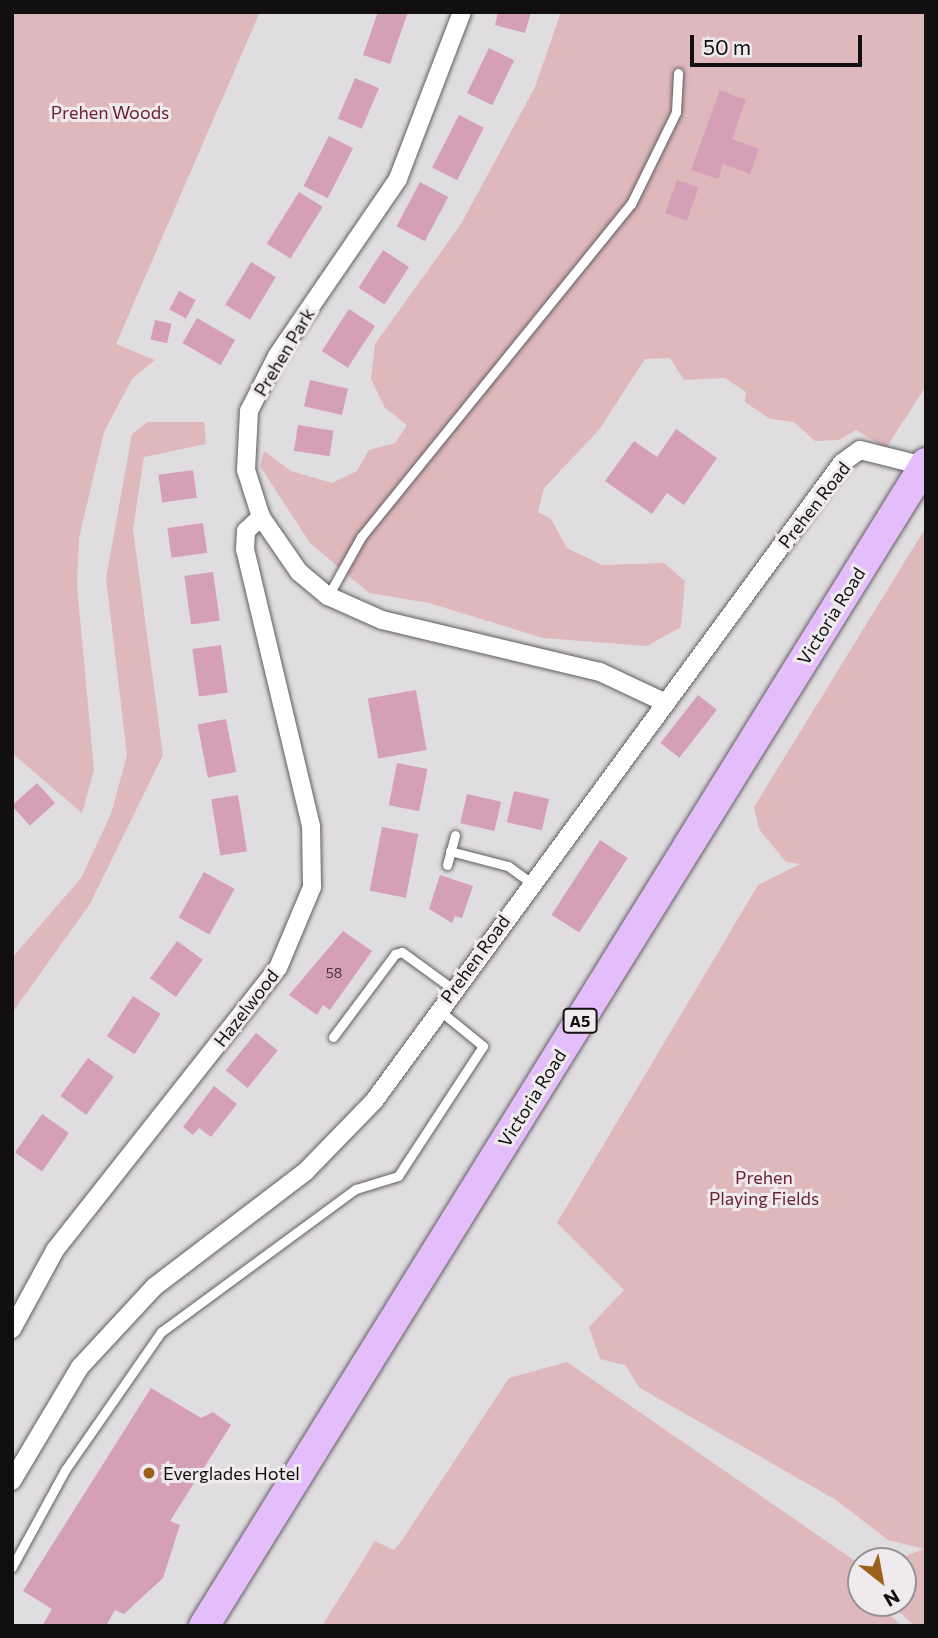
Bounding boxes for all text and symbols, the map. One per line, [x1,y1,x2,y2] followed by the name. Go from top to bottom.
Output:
[693,21,864,65] scale bar
[703,34,751,59] text: 50 m
[51,101,169,123] park label: Prehen Woods
[249,304,319,400] street label: Prehen Park
[774,458,854,552] street label: Prehen Road
[793,563,869,669] street label: Victoria Road
[436,911,514,1007] street label: Prehen Road
[209,965,283,1051] street label: Hazelwood
[326,965,342,981] house number: 58
[562,1009,598,1034] road number: A5
[494,1045,570,1151] street label: Victoria Road
[709,1167,819,1210] park label: Prehen Playing Fields
[163,1462,300,1484] place label: Everglades Hotel
[141,1465,157,1481] marker: Everglades Hotel
[847,1547,917,1617] north arrow
[880,1585,904,1612] text: N

